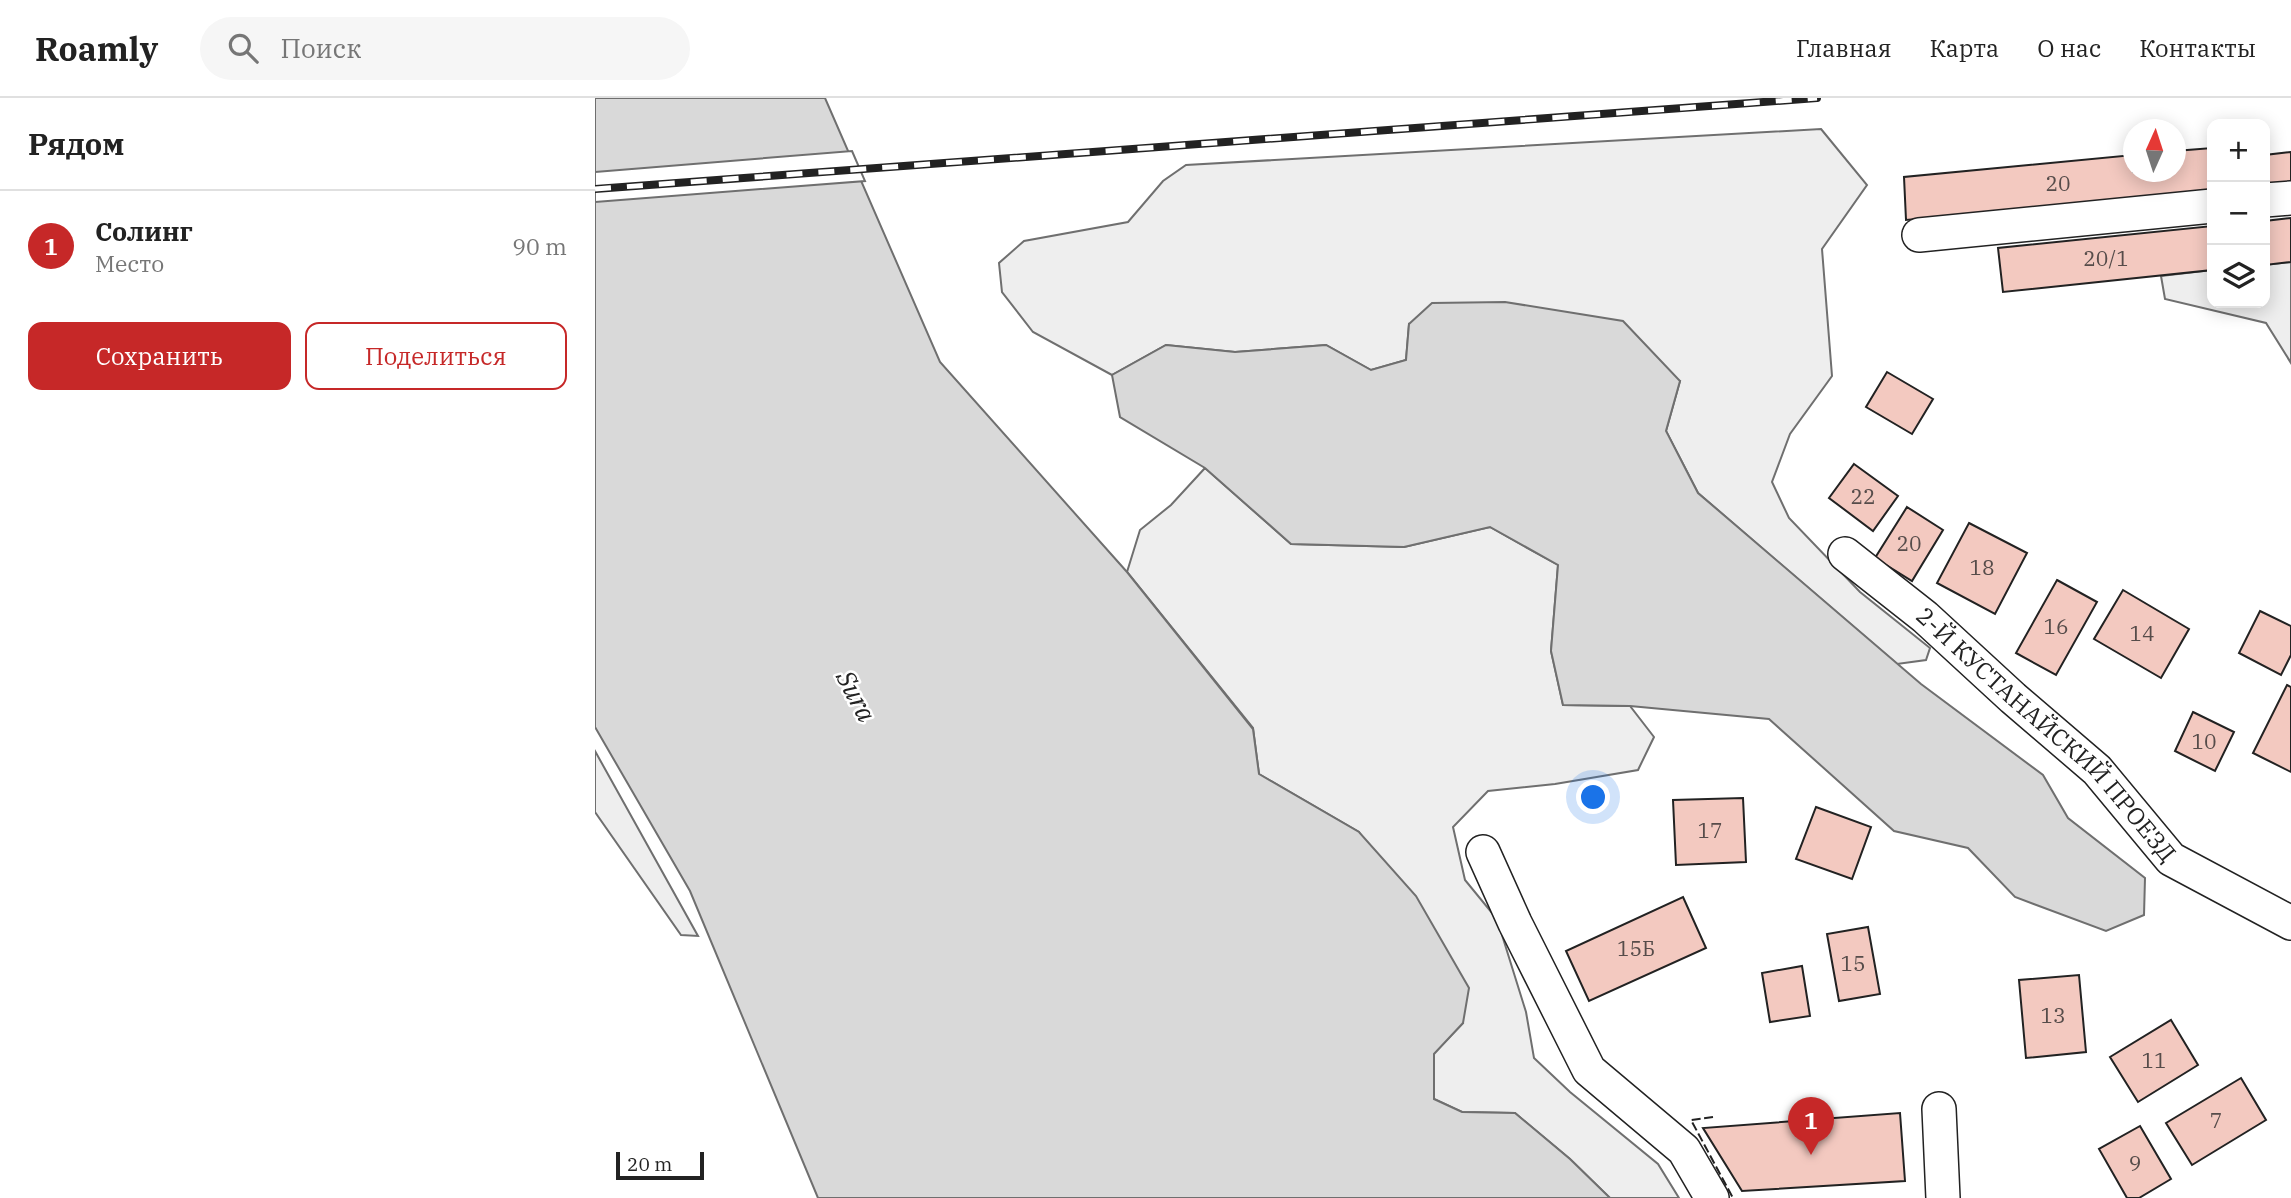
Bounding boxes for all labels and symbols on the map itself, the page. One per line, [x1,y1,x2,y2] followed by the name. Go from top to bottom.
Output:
[2123,119,2186,182] north arrow
[2045,169,2071,197] house number: 20
[2083,244,2129,272] house number: 20/1
[1850,482,1876,510] house number: 22
[1896,529,1922,557] house number: 20
[1969,553,1995,581] house number: 18
[1910,600,2184,868] street label: 2-Й КУСТАНАЙСКИЙ ПРОЕЗД
[2043,612,2069,640] house number: 16
[2129,619,2155,647] house number: 14
[829,663,885,727] water label: Sura
[2191,727,2217,755] house number: 10
[1576,780,1610,814] your location
[1697,816,1723,844] house number: 17
[1617,934,1655,962] house number: 15Б
[1840,949,1866,977] house number: 15
[2040,1001,2066,1029] house number: 13
[2141,1046,2167,1074] house number: 11
[1788,1097,1834,1155] pin: 1
[2210,1106,2222,1134] house number: 7
[616,1149,703,1181] scale bar
[2129,1149,2141,1177] house number: 9

